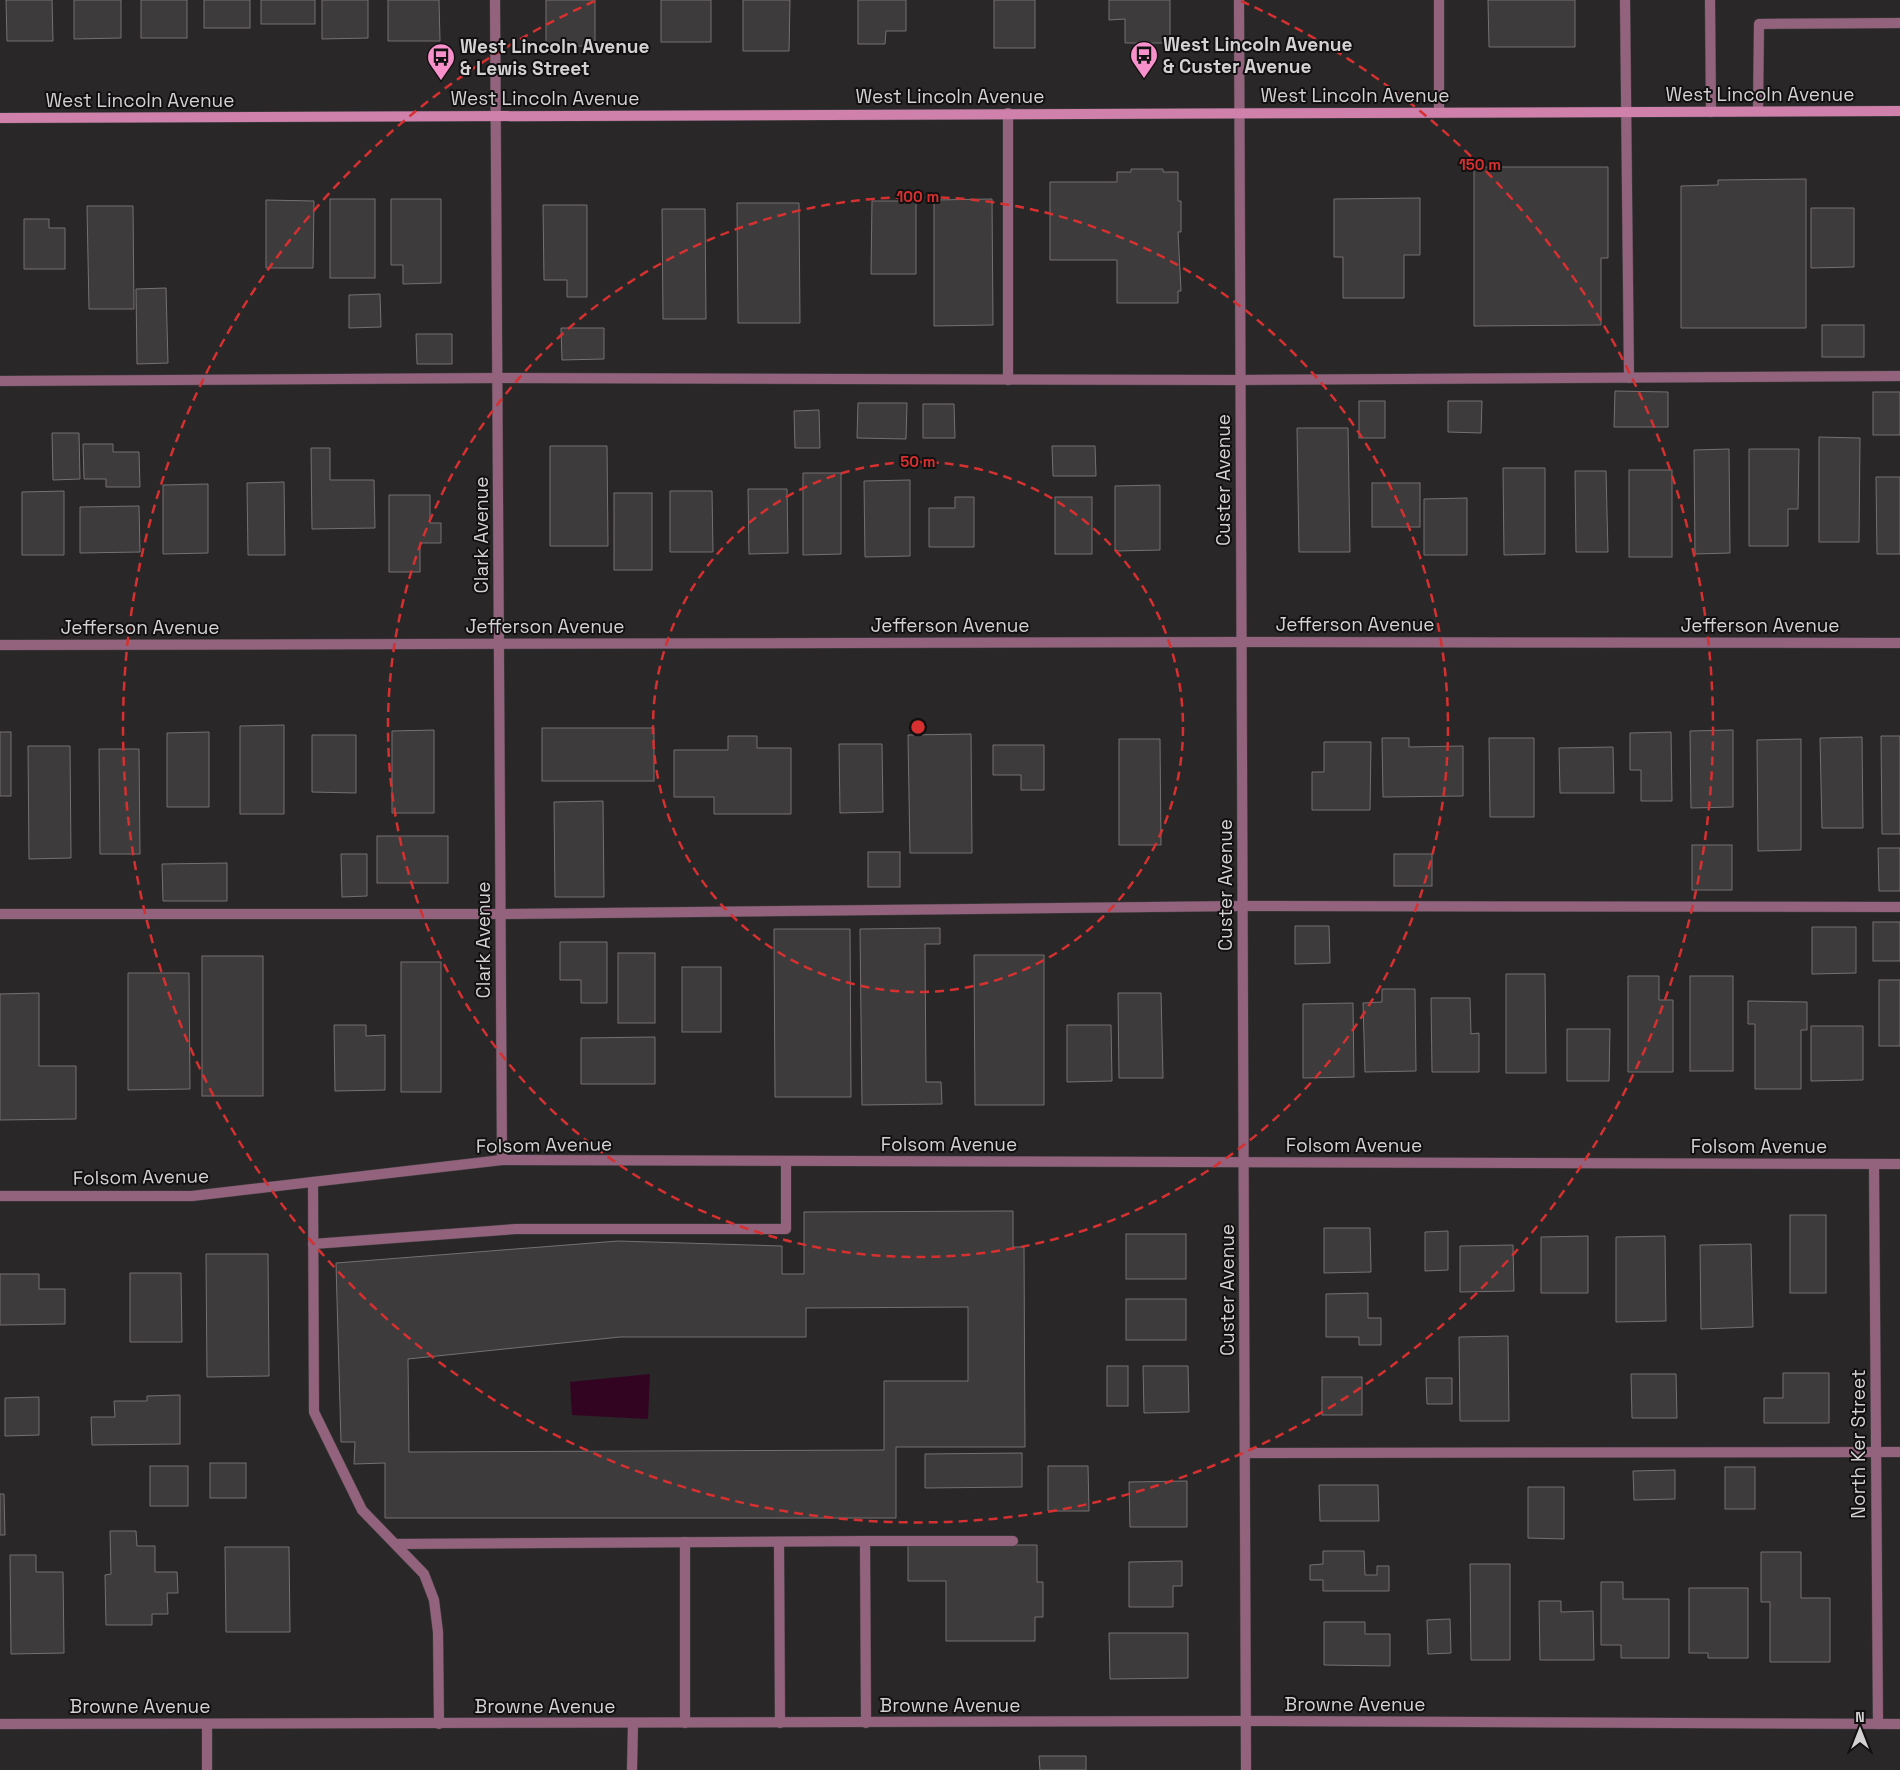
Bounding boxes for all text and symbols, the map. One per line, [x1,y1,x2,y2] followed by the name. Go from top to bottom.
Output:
[1163,32,1353,79] place label: West Lincoln Avenue & Custer Avenue
[460,34,650,81] place label: West Lincoln Avenue & Lewis Street
[1129,40,1159,79] bus stop icon: West Lincoln Avenue & Custer Avenue
[426,42,456,81] bus stop icon: West Lincoln Avenue & Lewis Street
[1666,82,1854,107] street label: West Lincoln Avenue
[1261,83,1449,108] street label: West Lincoln Avenue
[856,84,1044,109] street label: West Lincoln Avenue
[451,86,639,111] street label: West Lincoln Avenue
[46,88,234,113] street label: West Lincoln Avenue
[1459,155,1501,174] text: 150 m
[897,187,939,206] text: 100 m
[1211,414,1236,546] street label: Custer Avenue
[900,452,936,471] text: 50 m
[469,477,494,593] street label: Clark Avenue
[1275,612,1435,637] street label: Jefferson Avenue
[870,613,1030,638] street label: Jefferson Avenue
[1680,613,1840,638] street label: Jefferson Avenue
[465,614,625,639] street label: Jefferson Avenue
[60,615,220,640] street label: Jefferson Avenue
[909,718,927,736] centre of rings
[1213,819,1238,951] street label: Custer Avenue
[471,882,496,998] street label: Clark Avenue
[476,1131,612,1159] street label: Folsom Avenue
[881,1132,1017,1157] street label: Folsom Avenue
[1286,1133,1422,1158] street label: Folsom Avenue
[1691,1134,1827,1159] street label: Folsom Avenue
[73,1163,209,1191] street label: Folsom Avenue
[1215,1224,1240,1356] street label: Custer Avenue
[1846,1369,1871,1519] street label: North Ker Street
[1285,1692,1425,1717] street label: Browne Avenue
[880,1693,1020,1718] street label: Browne Avenue
[70,1694,210,1719] street label: Browne Avenue
[475,1694,615,1719] street label: Browne Avenue
[1835,1705,1885,1755] north arrow
[1855,1708,1865,1726] text: N

